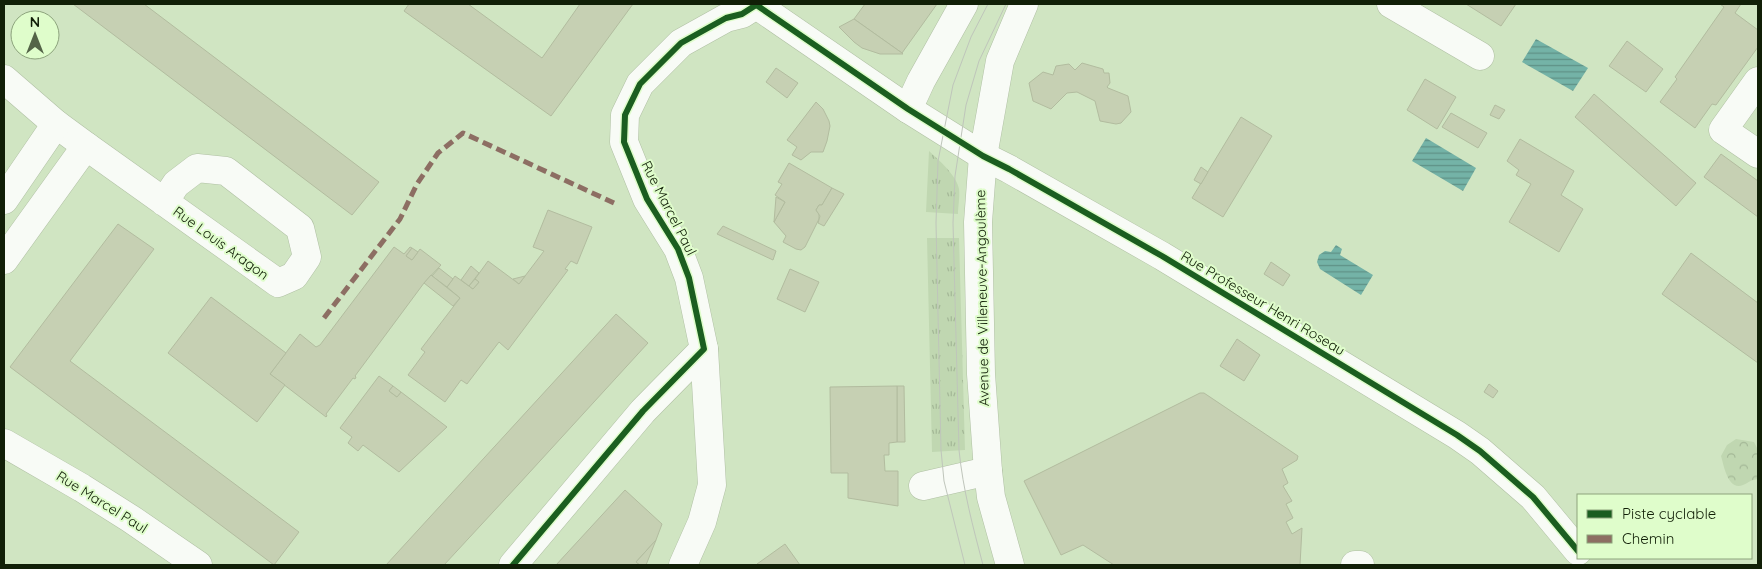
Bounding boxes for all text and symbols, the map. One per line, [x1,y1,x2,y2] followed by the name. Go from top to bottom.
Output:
[10,10,60,60] north arrow
[30,13,40,31] text: N
[637,158,701,258] street label: Rue Marcel Paul
[971,189,993,407] street label: Avenue de Villeneuve-Angoulème
[170,202,272,284] street label: Rue Louis Aragon
[1178,247,1348,359] street label: Rue Professeur Henri Roseau
[53,467,151,537] street label: Rue Marcel Paul
[1577,494,1752,559] legend
[1622,504,1716,523] text: Piste cyclable
[1622,529,1674,548] text: Chemin

